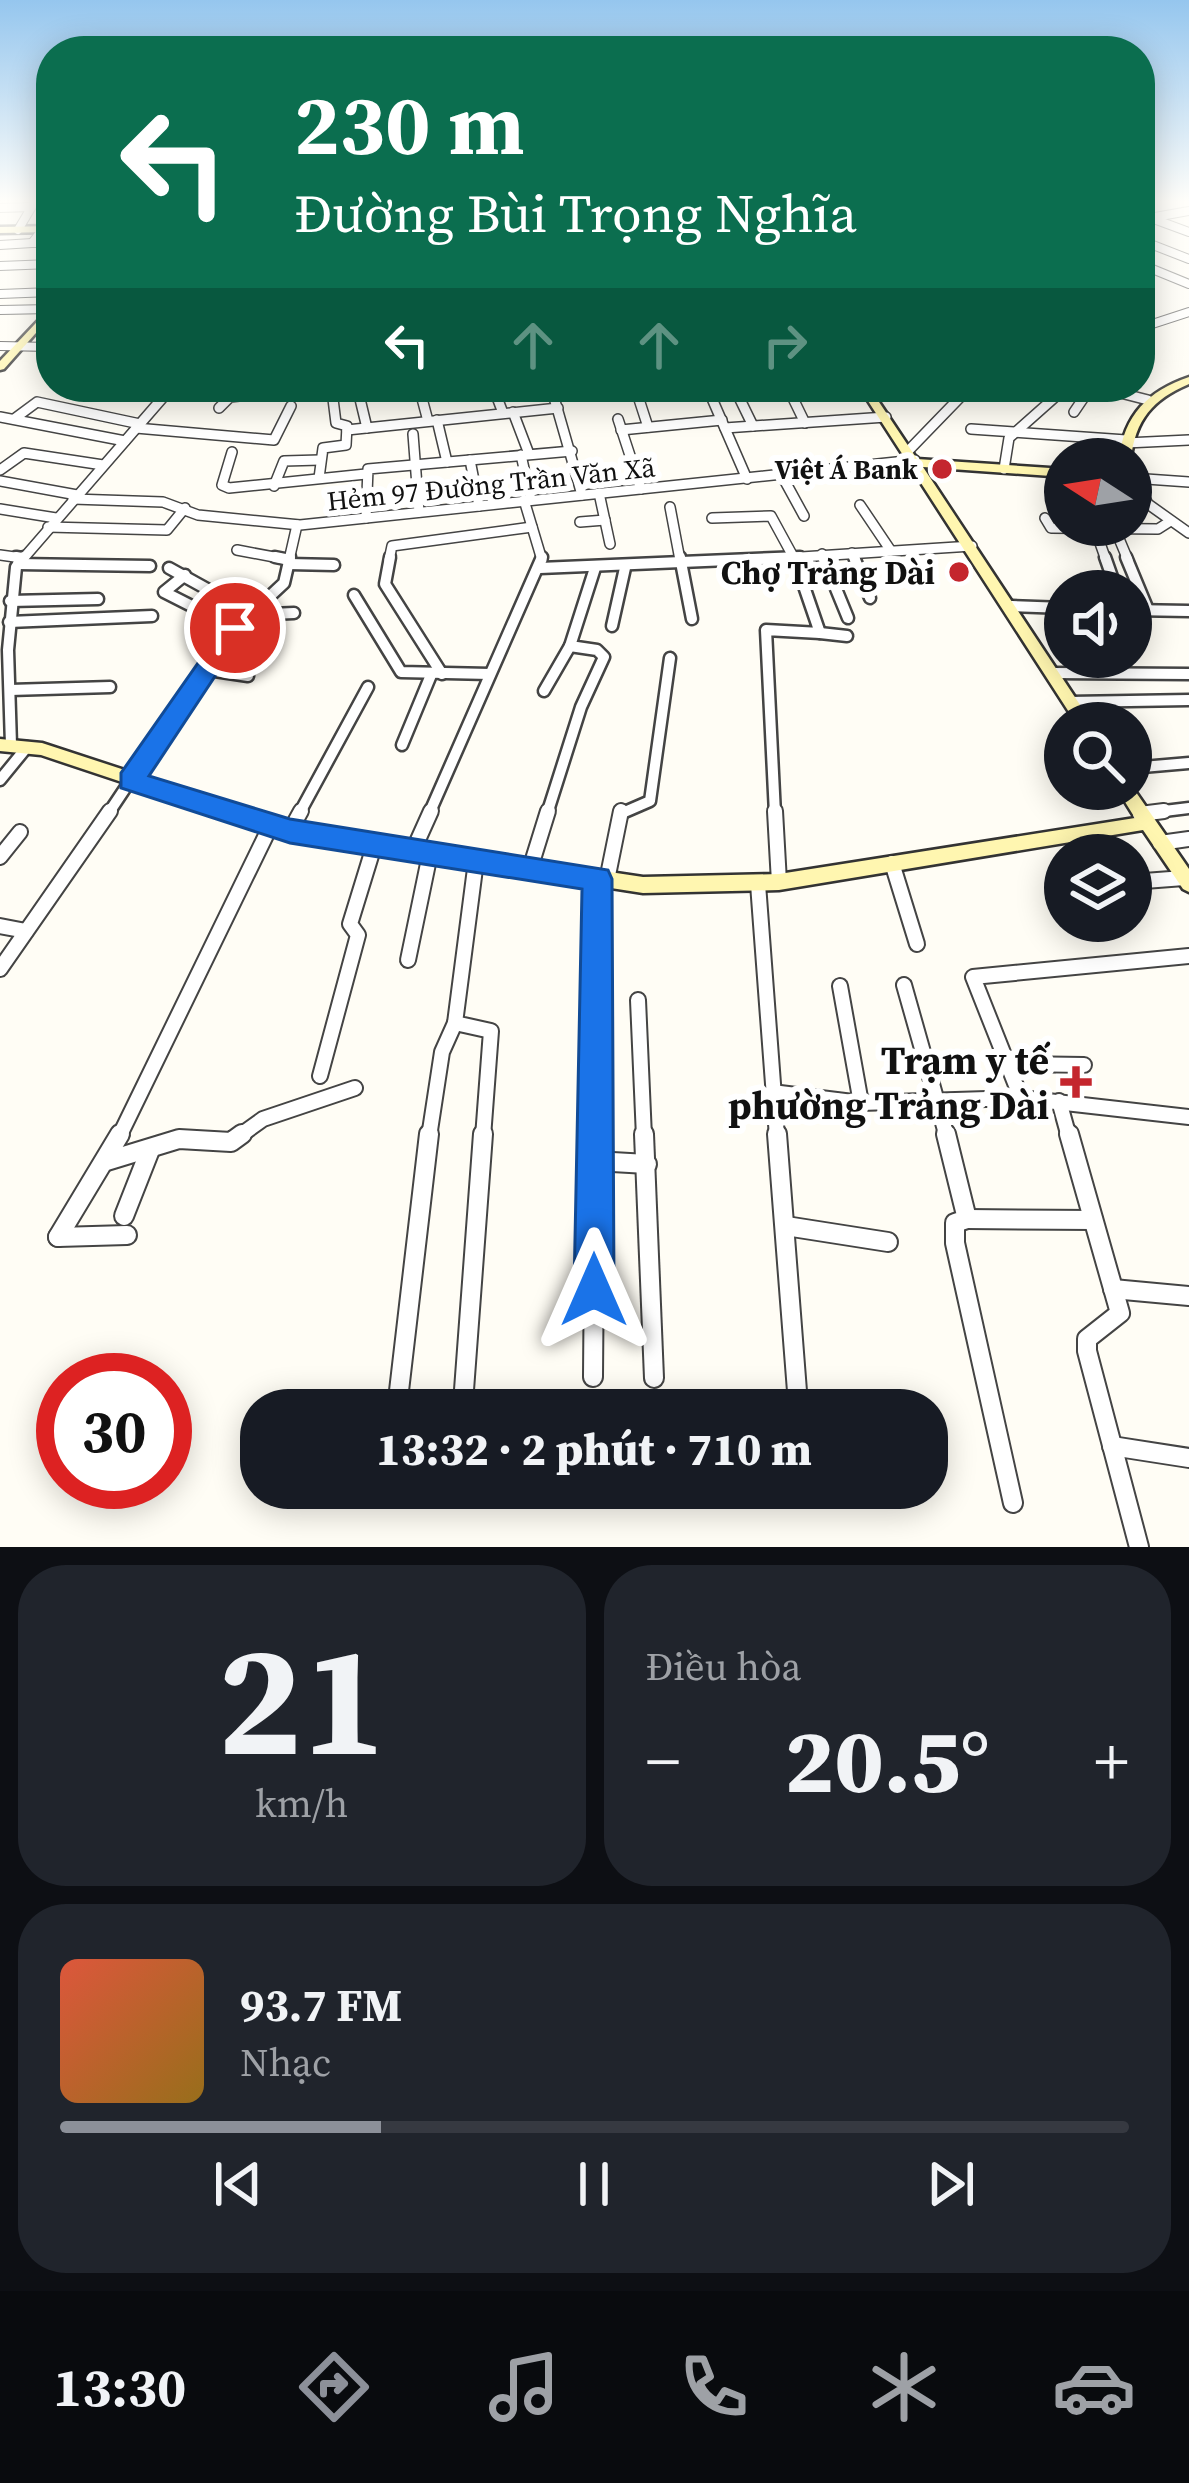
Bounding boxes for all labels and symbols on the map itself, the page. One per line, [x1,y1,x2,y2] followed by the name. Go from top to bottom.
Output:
[1044,438,1152,546] north arrow
[325,448,657,520] street label: Hẻm 97 Đường Trần Văn Xã
[774,451,919,488] place label: Việt Á Bank
[929,456,955,482] marker: Việt Á Bank
[721,550,935,595] place label: Chợ Trảng Dài
[946,559,972,585] marker: Chợ Trảng Dài
[184,577,286,679] pin
[728,1034,1051,1132] place label: Trạm y tế phường Trảng Dài
[1060,1066,1092,1098] marker: Trạm y tế phường Trảng Dài
[531,1227,657,1353] position arrow
[36,1353,192,1509] speed limit sign: 30

